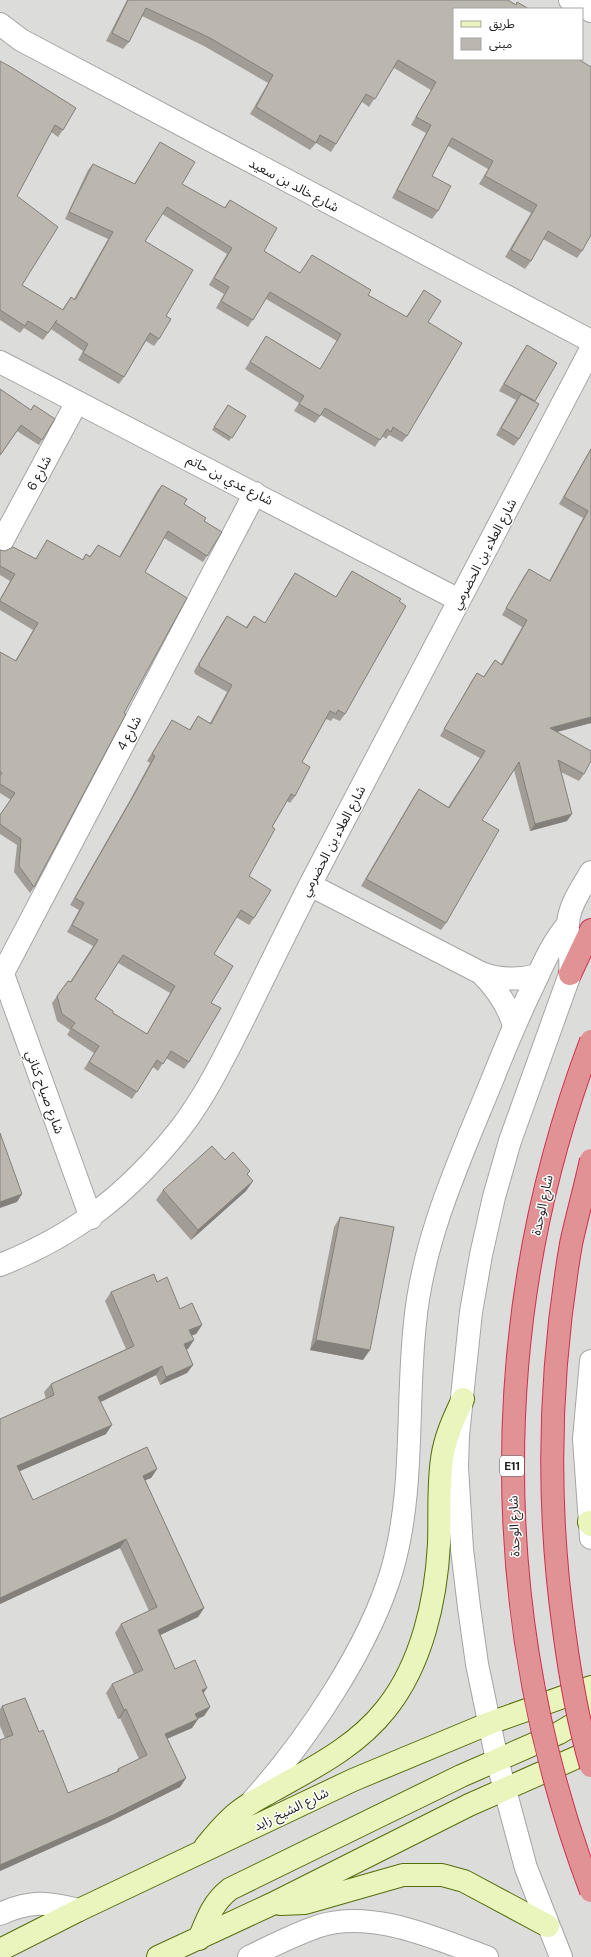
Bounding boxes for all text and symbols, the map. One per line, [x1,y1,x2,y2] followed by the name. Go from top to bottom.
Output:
[453,8,583,60] legend
[489,16,515,32] text: طريق
[489,36,512,52] text: مبنى
[245,154,342,218] street label: شارع خالد بن سعيد
[183,451,276,511] street label: شارع عدي بن حاتم
[23,453,57,494] street label: شارع 6
[448,496,522,613] street label: شارع العلاء بن الحضرمي
[113,713,147,754] street label: شارع 4
[297,783,371,900] street label: شارع العلاء بن الحضرمي
[20,1048,68,1137] street label: شارع صياح كناني
[527,1173,559,1237] street label: شارع الوحدة
[500,1456,524,1476] road number: E11
[504,1495,526,1557] street label: شارع الوحدة
[251,1784,332,1836] street label: شارع الشيخ زايد

